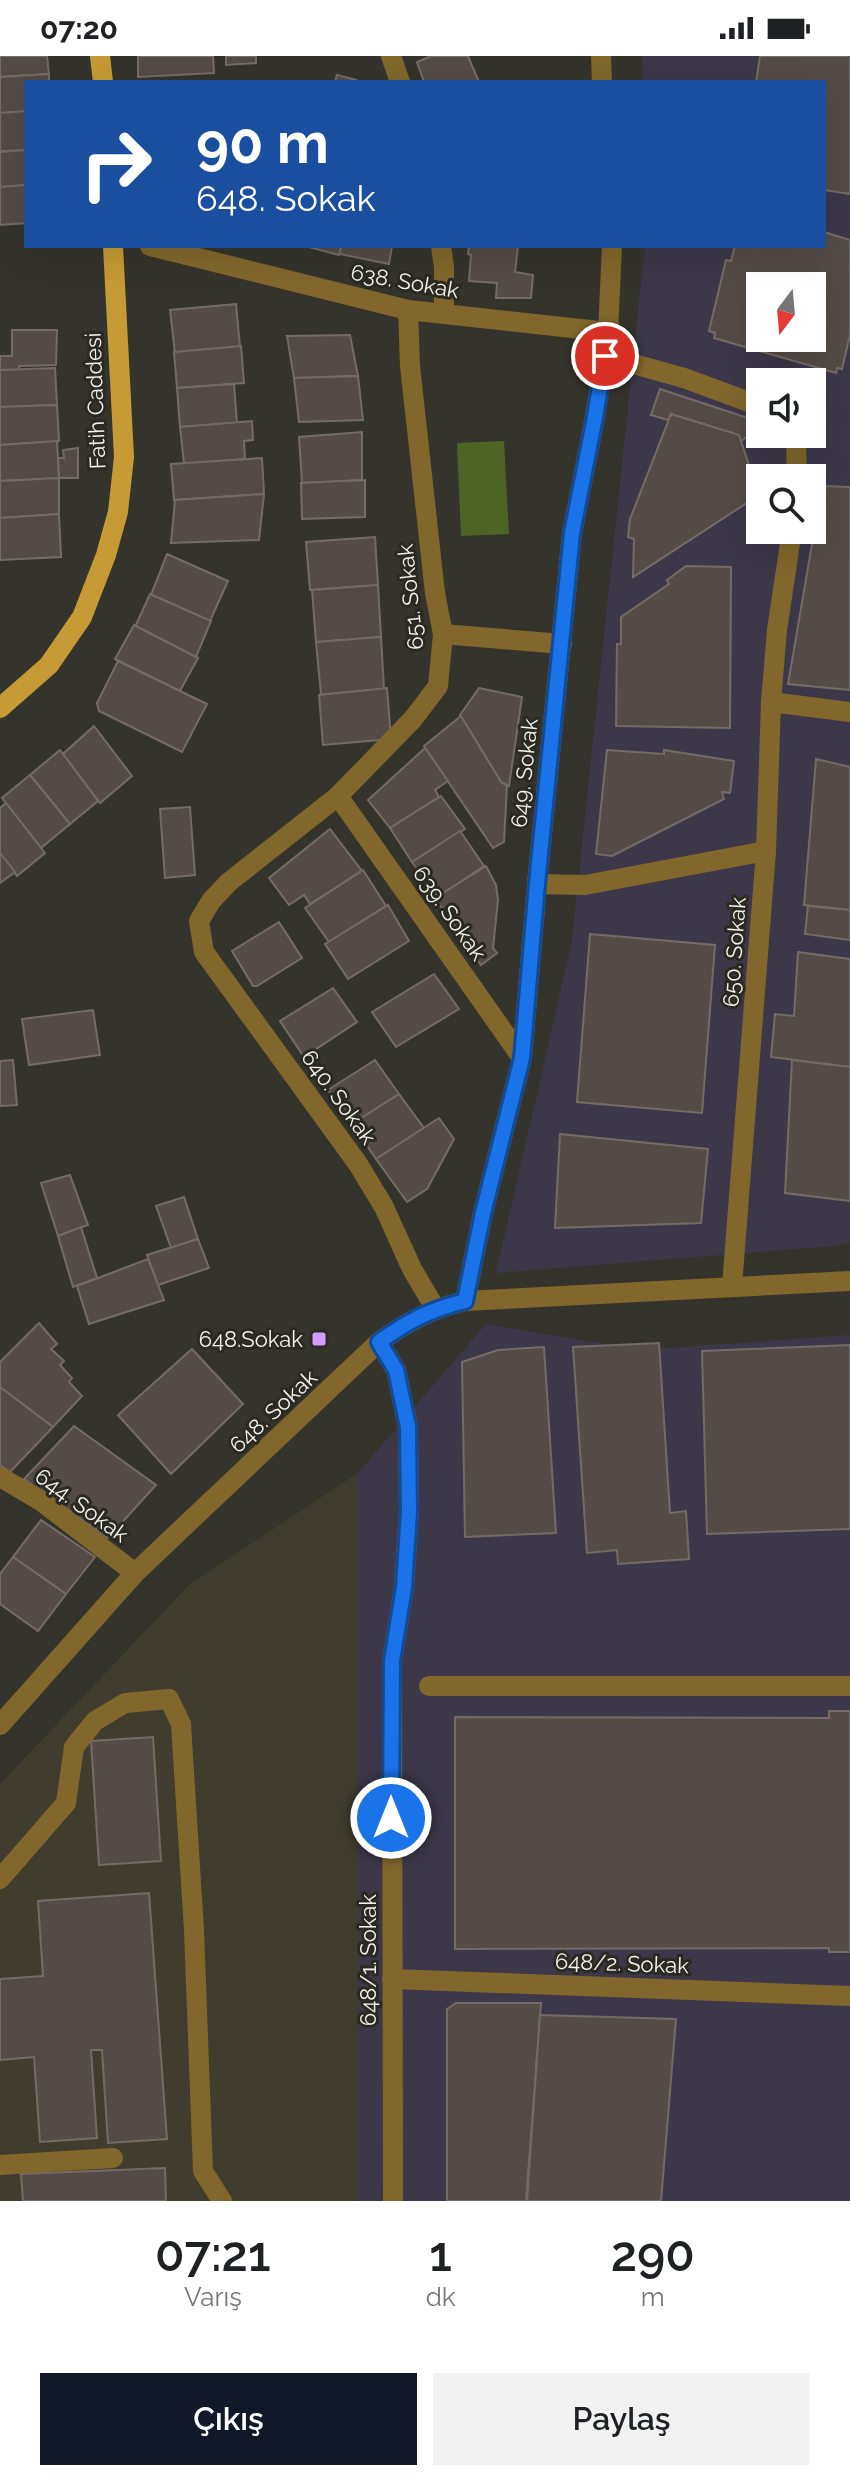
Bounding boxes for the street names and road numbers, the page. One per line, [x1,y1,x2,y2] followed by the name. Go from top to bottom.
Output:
[349,259,462,303] street label: 638. Sokak
[80,332,110,470] street label: Fatih Caddesi
[391,543,428,651] street label: 651. Sokak
[505,717,543,829] street label: 649. Sokak
[408,861,492,966] street label: 639. Sokak
[717,896,751,1008] street label: 650. Sokak
[296,1045,382,1149] street label: 640. Sokak
[224,1364,322,1458] street label: 648. Sokak
[30,1463,134,1548] street label: 644. Sokak
[355,1894,381,2026] street label: 648/1. Sokak
[555,1948,690,1978] street label: 648/2. Sokak

